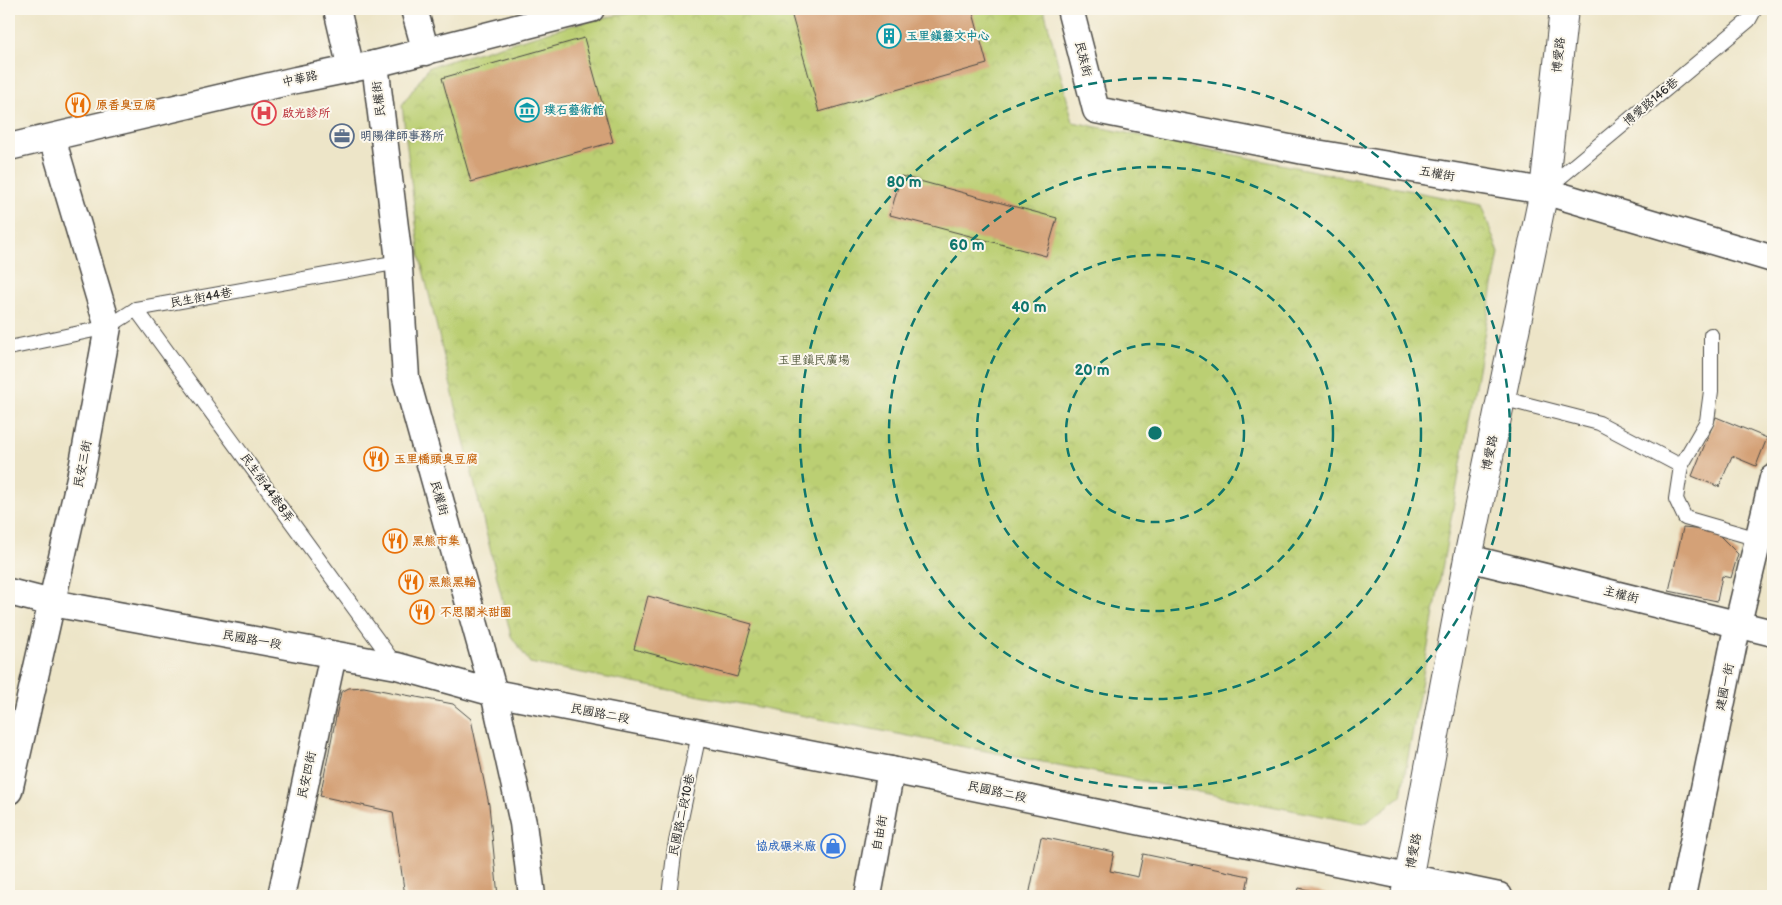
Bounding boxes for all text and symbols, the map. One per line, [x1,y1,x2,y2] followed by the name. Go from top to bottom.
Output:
[876,23,902,49] building icon: 玉里鎮藝文中心
[906,29,990,44] place label: 玉里鎮藝文中心
[1550,36,1568,74] street label: 博愛路
[1071,40,1095,78] street label: 民族街
[281,68,319,90] street label: 中華路
[1620,75,1682,129] street label: 博愛路146巷
[369,80,389,118] street label: 民權街
[65,92,91,118] restaurant icon: 原香臭豆腐
[514,97,540,123] museum icon: 璞石藝術館
[96,98,156,113] place label: 原香臭豆腐
[251,100,277,126] hospital icon: 啟光診所
[544,103,605,118] place label: 璞石藝術館
[282,106,331,121] place label: 啟光診所
[329,123,355,149] office icon: 明陽律師事務所
[360,129,445,144] place label: 明陽律師事務所
[1418,163,1456,185] street label: 五權街
[886,173,922,192] text: 80 m
[949,236,985,255] text: 60 m
[169,285,233,311] street label: 民生街44巷
[1011,298,1047,317] text: 40 m
[778,353,850,368] park label: 玉里鎮民廣場
[1075,361,1110,380] text: 20 m
[1146,424,1164,442] centre of rings
[1479,434,1501,472] street label: 博愛路
[71,439,95,489] street label: 民安三街
[363,446,389,472] restaurant icon: 玉里橋頭臭豆腐
[237,451,297,525] street label: 民生街44巷8弄
[394,452,478,467] place label: 玉里橋頭臭豆腐
[427,479,451,517] street label: 民權街
[382,528,408,554] restaurant icon: 黑熊市集
[412,534,460,549] place label: 黑熊市集
[398,569,424,595] restaurant icon: 黑熊黑輪
[428,575,476,590] place label: 黑熊黑輪
[1602,583,1640,607] street label: 主權街
[409,599,435,625] restaurant icon: 不思閣米甜圈
[440,605,512,620] place label: 不思閣米甜圈
[221,627,283,653] street label: 民國路一段
[1713,662,1737,712] street label: 建國一街
[569,701,631,727] street label: 民國路二段
[295,750,319,800] street label: 民安四街
[666,773,698,857] street label: 民國路二段10巷
[966,778,1028,806] street label: 民國路二段
[869,814,891,852] street label: 自由街
[1403,832,1425,870] street label: 博愛路
[820,833,846,859] shop icon: 協成碾米廠
[756,839,816,854] place label: 協成碾米廠

